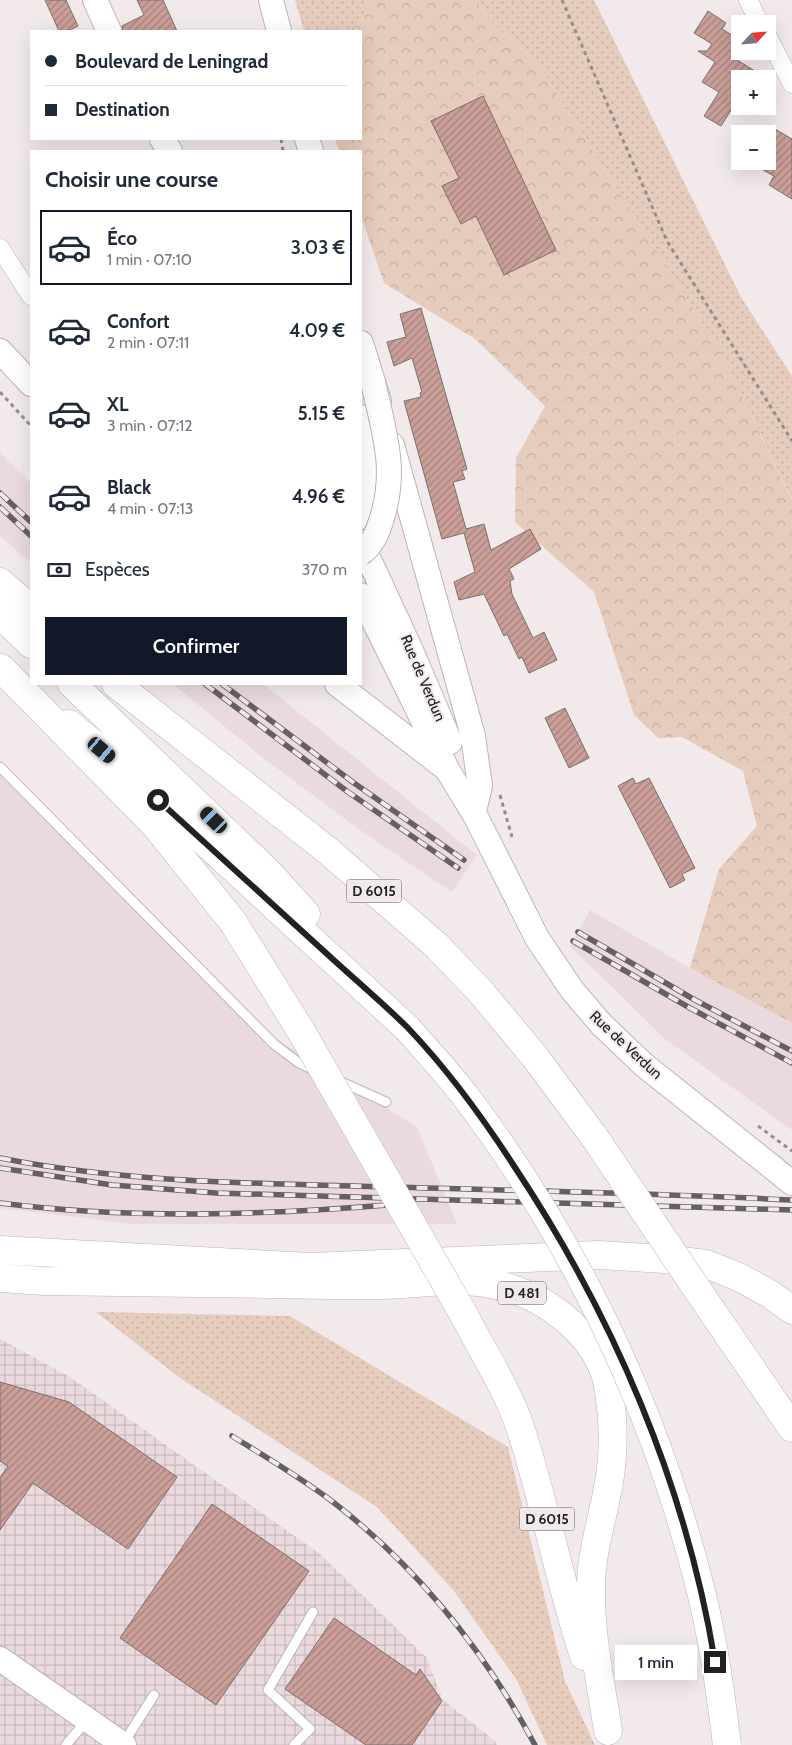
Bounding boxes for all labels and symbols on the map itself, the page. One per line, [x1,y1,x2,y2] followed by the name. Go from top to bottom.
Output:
[731,15,776,60] north arrow
[397,632,449,724] street label: Rue de Verdun
[85,735,118,765] car
[147,789,169,811] route start
[197,804,230,836] car
[346,879,402,902] road number: D 6015
[586,1007,666,1083] street label: Rue de Verdun
[498,1282,546,1305] road number: D 481
[520,1508,574,1530] road number: D 6015
[615,1644,698,1680] callout: 1 min
[704,1651,726,1673] route end

